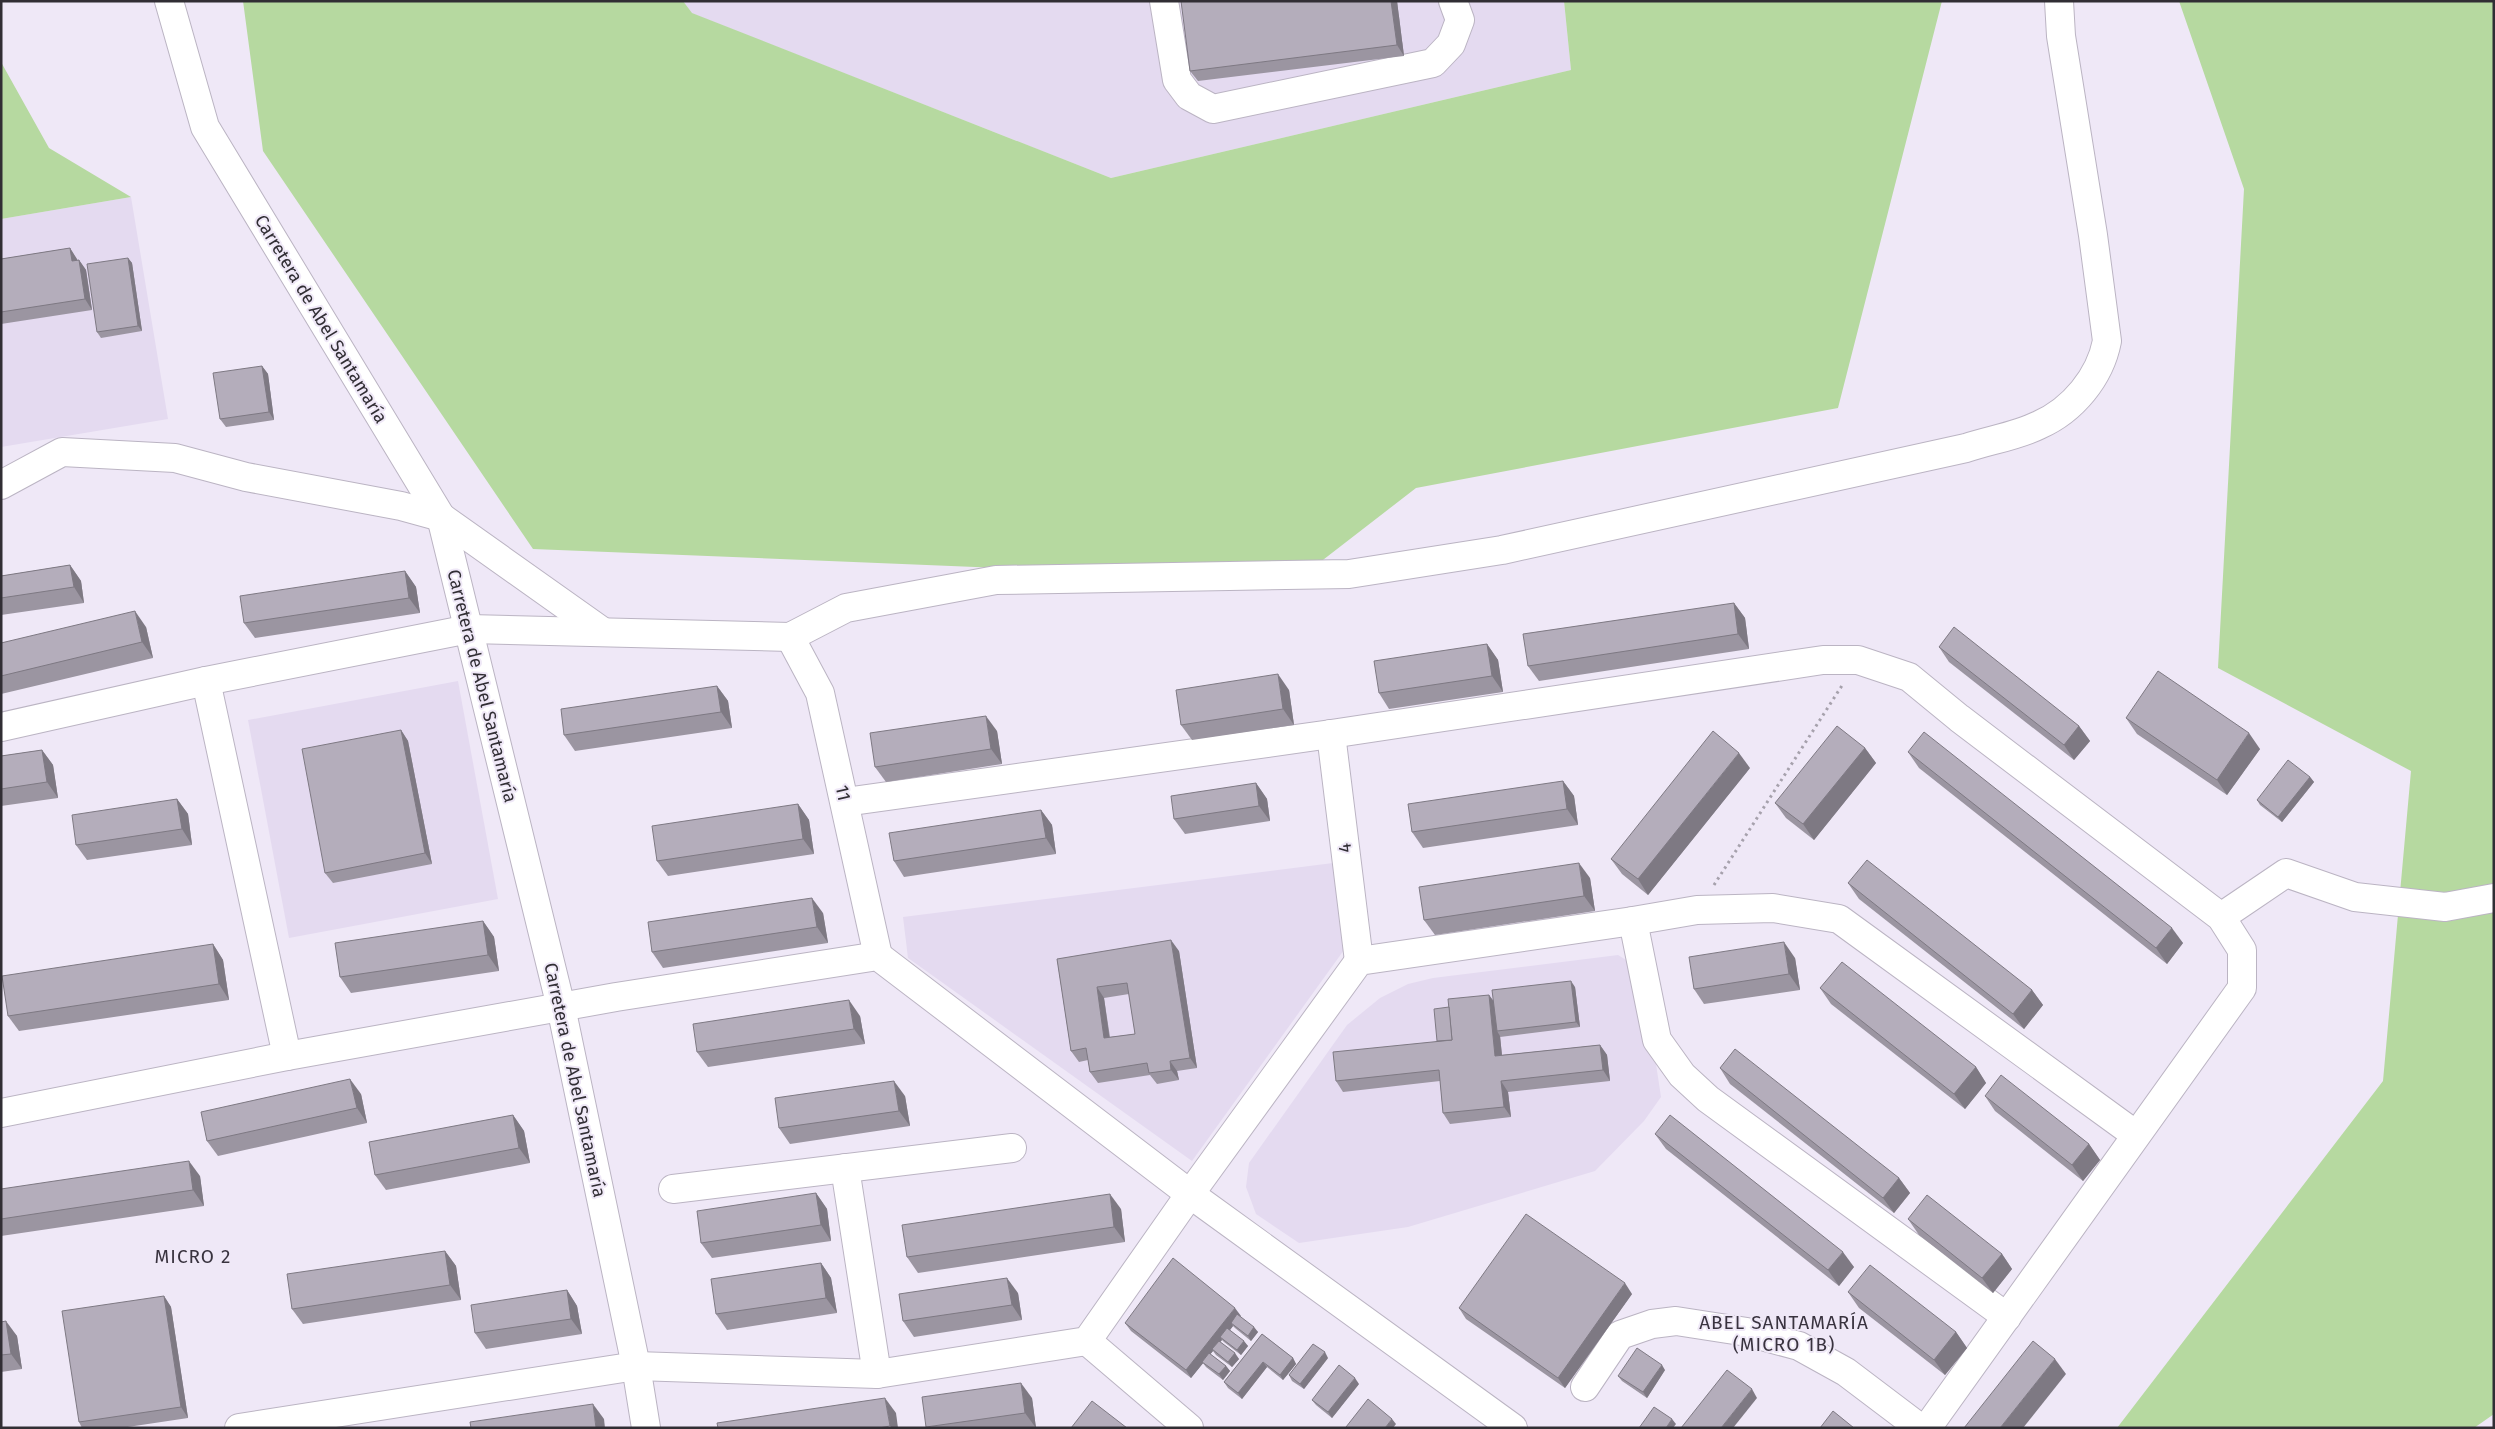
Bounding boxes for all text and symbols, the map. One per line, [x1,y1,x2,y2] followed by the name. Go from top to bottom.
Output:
[250,211,392,427] street label: Carretera de Abel Santamaría
[442,567,522,805] street label: Carretera de Abel Santamaría
[831,783,855,803] street label: 11
[1333,841,1357,854] street label: 4
[539,961,611,1199] street label: Carretera de Abel Santamaría
[155,1245,231,1268] district label: MICRO 2
[1699,1311,1869,1356] district label: ABEL SANTAMARÍA (MICRO 1B)

